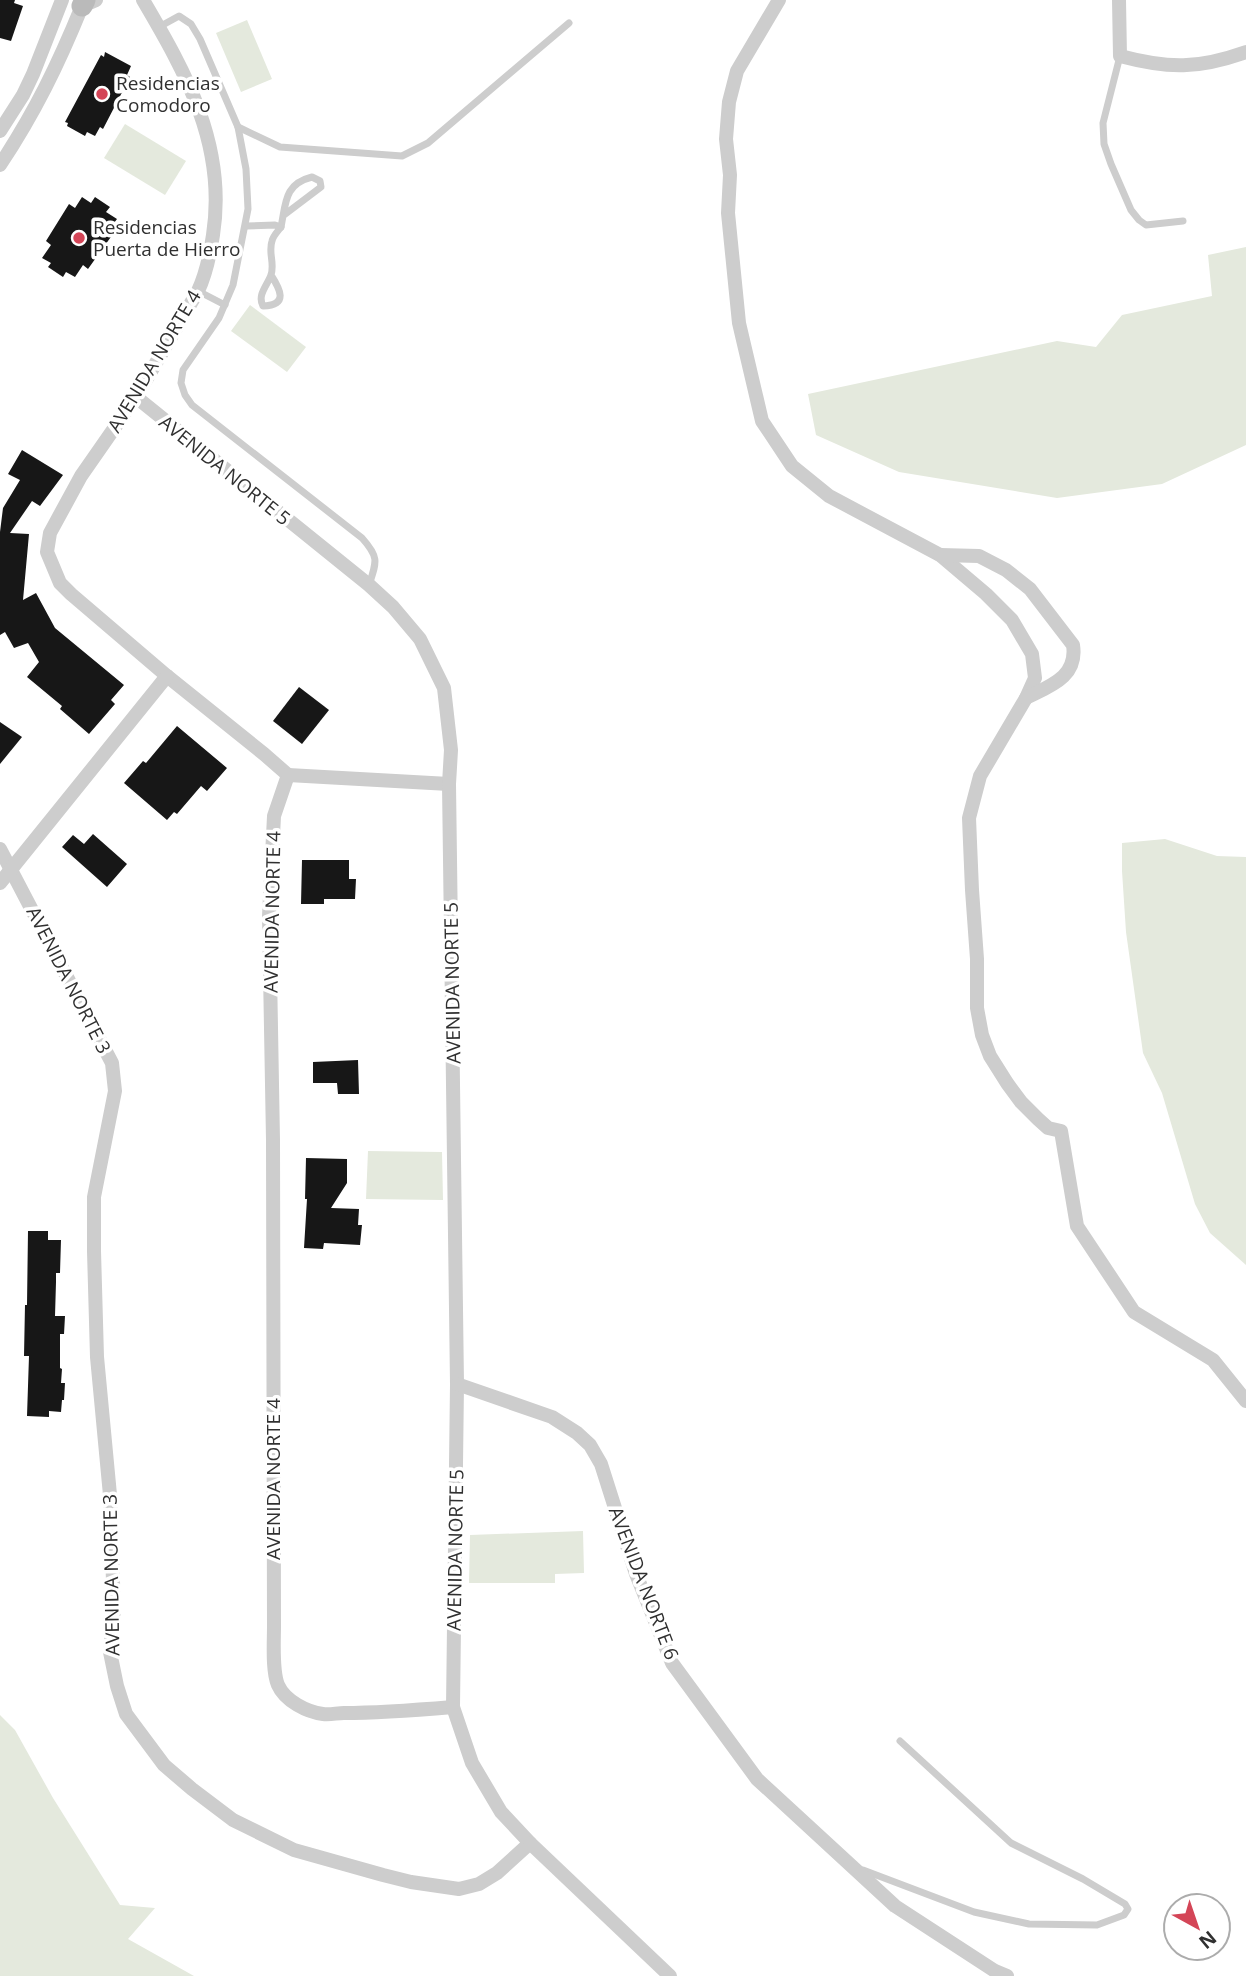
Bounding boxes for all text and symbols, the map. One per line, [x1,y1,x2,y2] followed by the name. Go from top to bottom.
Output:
[116,70,220,118] place label: Residencias Comodoro
[94,86,110,102] marker: Residencias Comodoro
[93,214,240,262] place label: Residencias Puerta de Hierro
[71,230,87,246] marker: Residencias Puerta de Hierro
[101,285,207,437] street label: AVENIDA NORTE 4
[154,409,296,531] street label: AVENIDA NORTE 5
[258,831,286,993] street label: AVENIDA NORTE 4
[21,902,117,1058] street label: AVENIDA NORTE 3
[438,902,466,1064] street label: AVENIDA NORTE 5
[260,1398,286,1560] street label: AVENIDA NORTE 4
[441,1469,469,1631] street label: AVENIDA NORTE 5
[97,1494,125,1656] street label: AVENIDA NORTE 3
[603,1503,685,1663] street label: AVENIDA NORTE 6
[1162,1892,1232,1962] north arrow
[1194,1925,1222,1955] text: N

